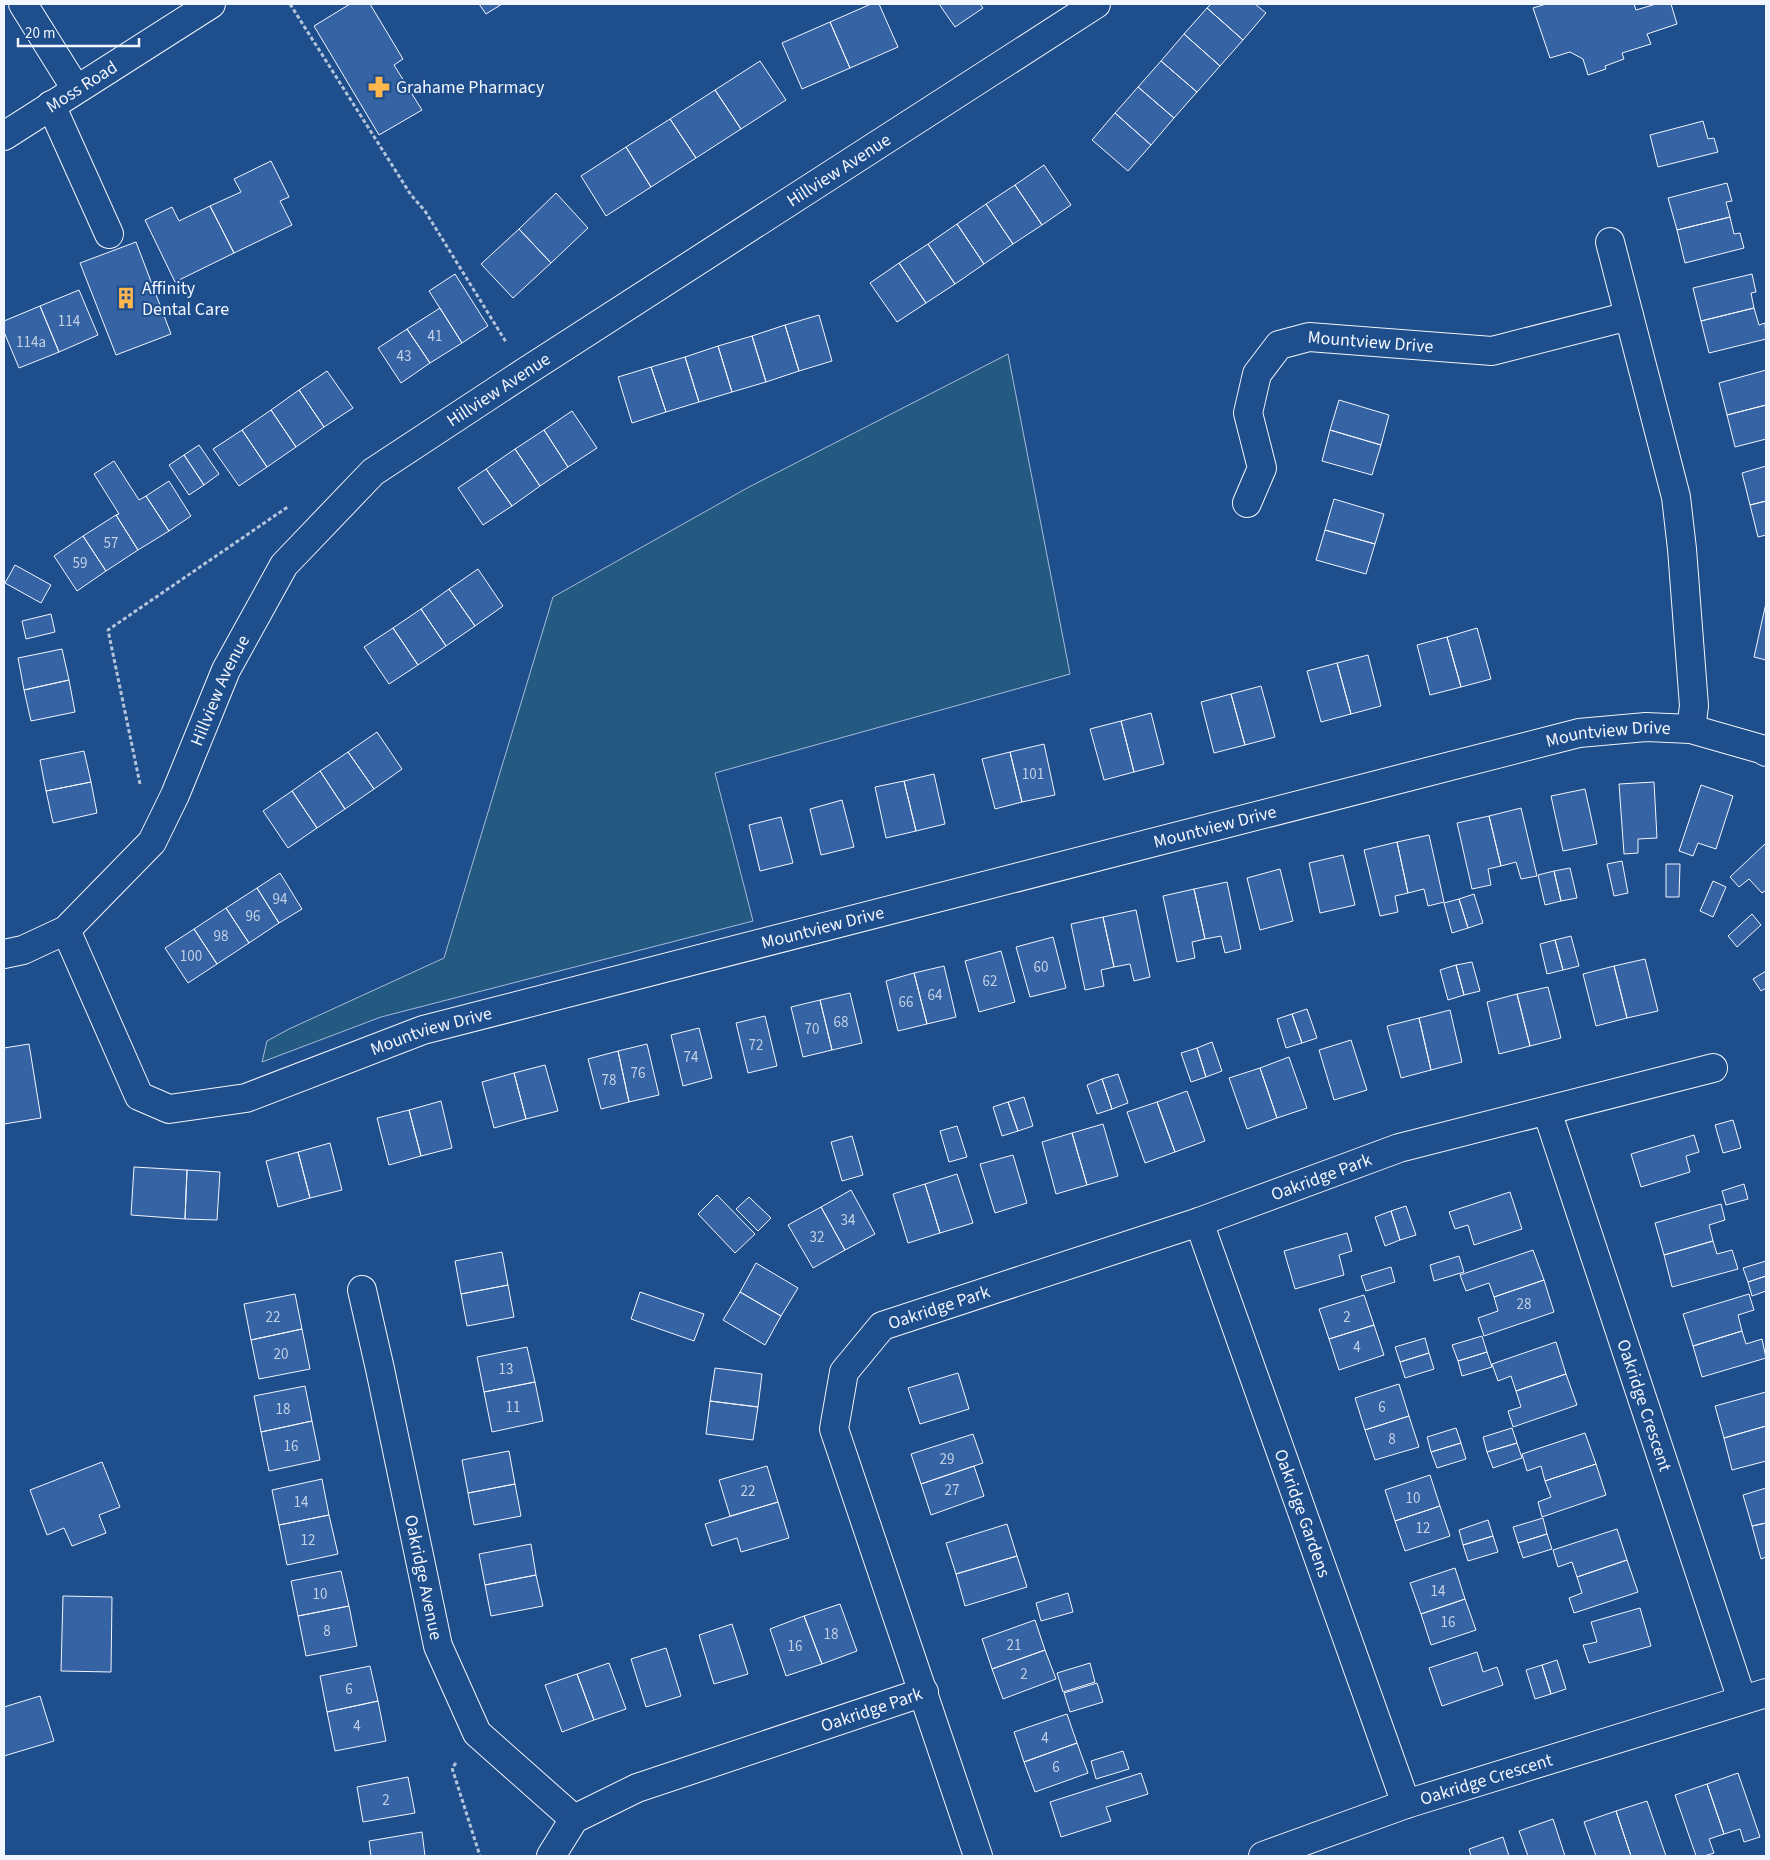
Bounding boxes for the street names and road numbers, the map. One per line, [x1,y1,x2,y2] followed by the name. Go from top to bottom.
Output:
[41,55,122,119] street label: Moss Road
[782,127,896,213] street label: Hillview Avenue
[1307,325,1434,359] street label: Mountview Drive
[442,347,555,433] street label: Hillview Avenue
[184,630,256,750] street label: Hillview Avenue
[1543,715,1671,754] street label: Mountview Drive
[1151,799,1279,855] street label: Mountview Drive
[759,900,887,956] street label: Mountview Drive
[367,1001,495,1062] street label: Mountview Drive
[1267,1147,1375,1207] street label: Oakridge Park
[885,1279,993,1336] street label: Oakridge Park
[1610,1336,1677,1475] street label: Oakridge Crescent
[1268,1446,1336,1581] street label: Oakridge Gardens
[398,1513,448,1643] street label: Oakridge Avenue
[818,1681,926,1739] street label: Oakridge Park
[1417,1748,1556,1812] street label: Oakridge Crescent

